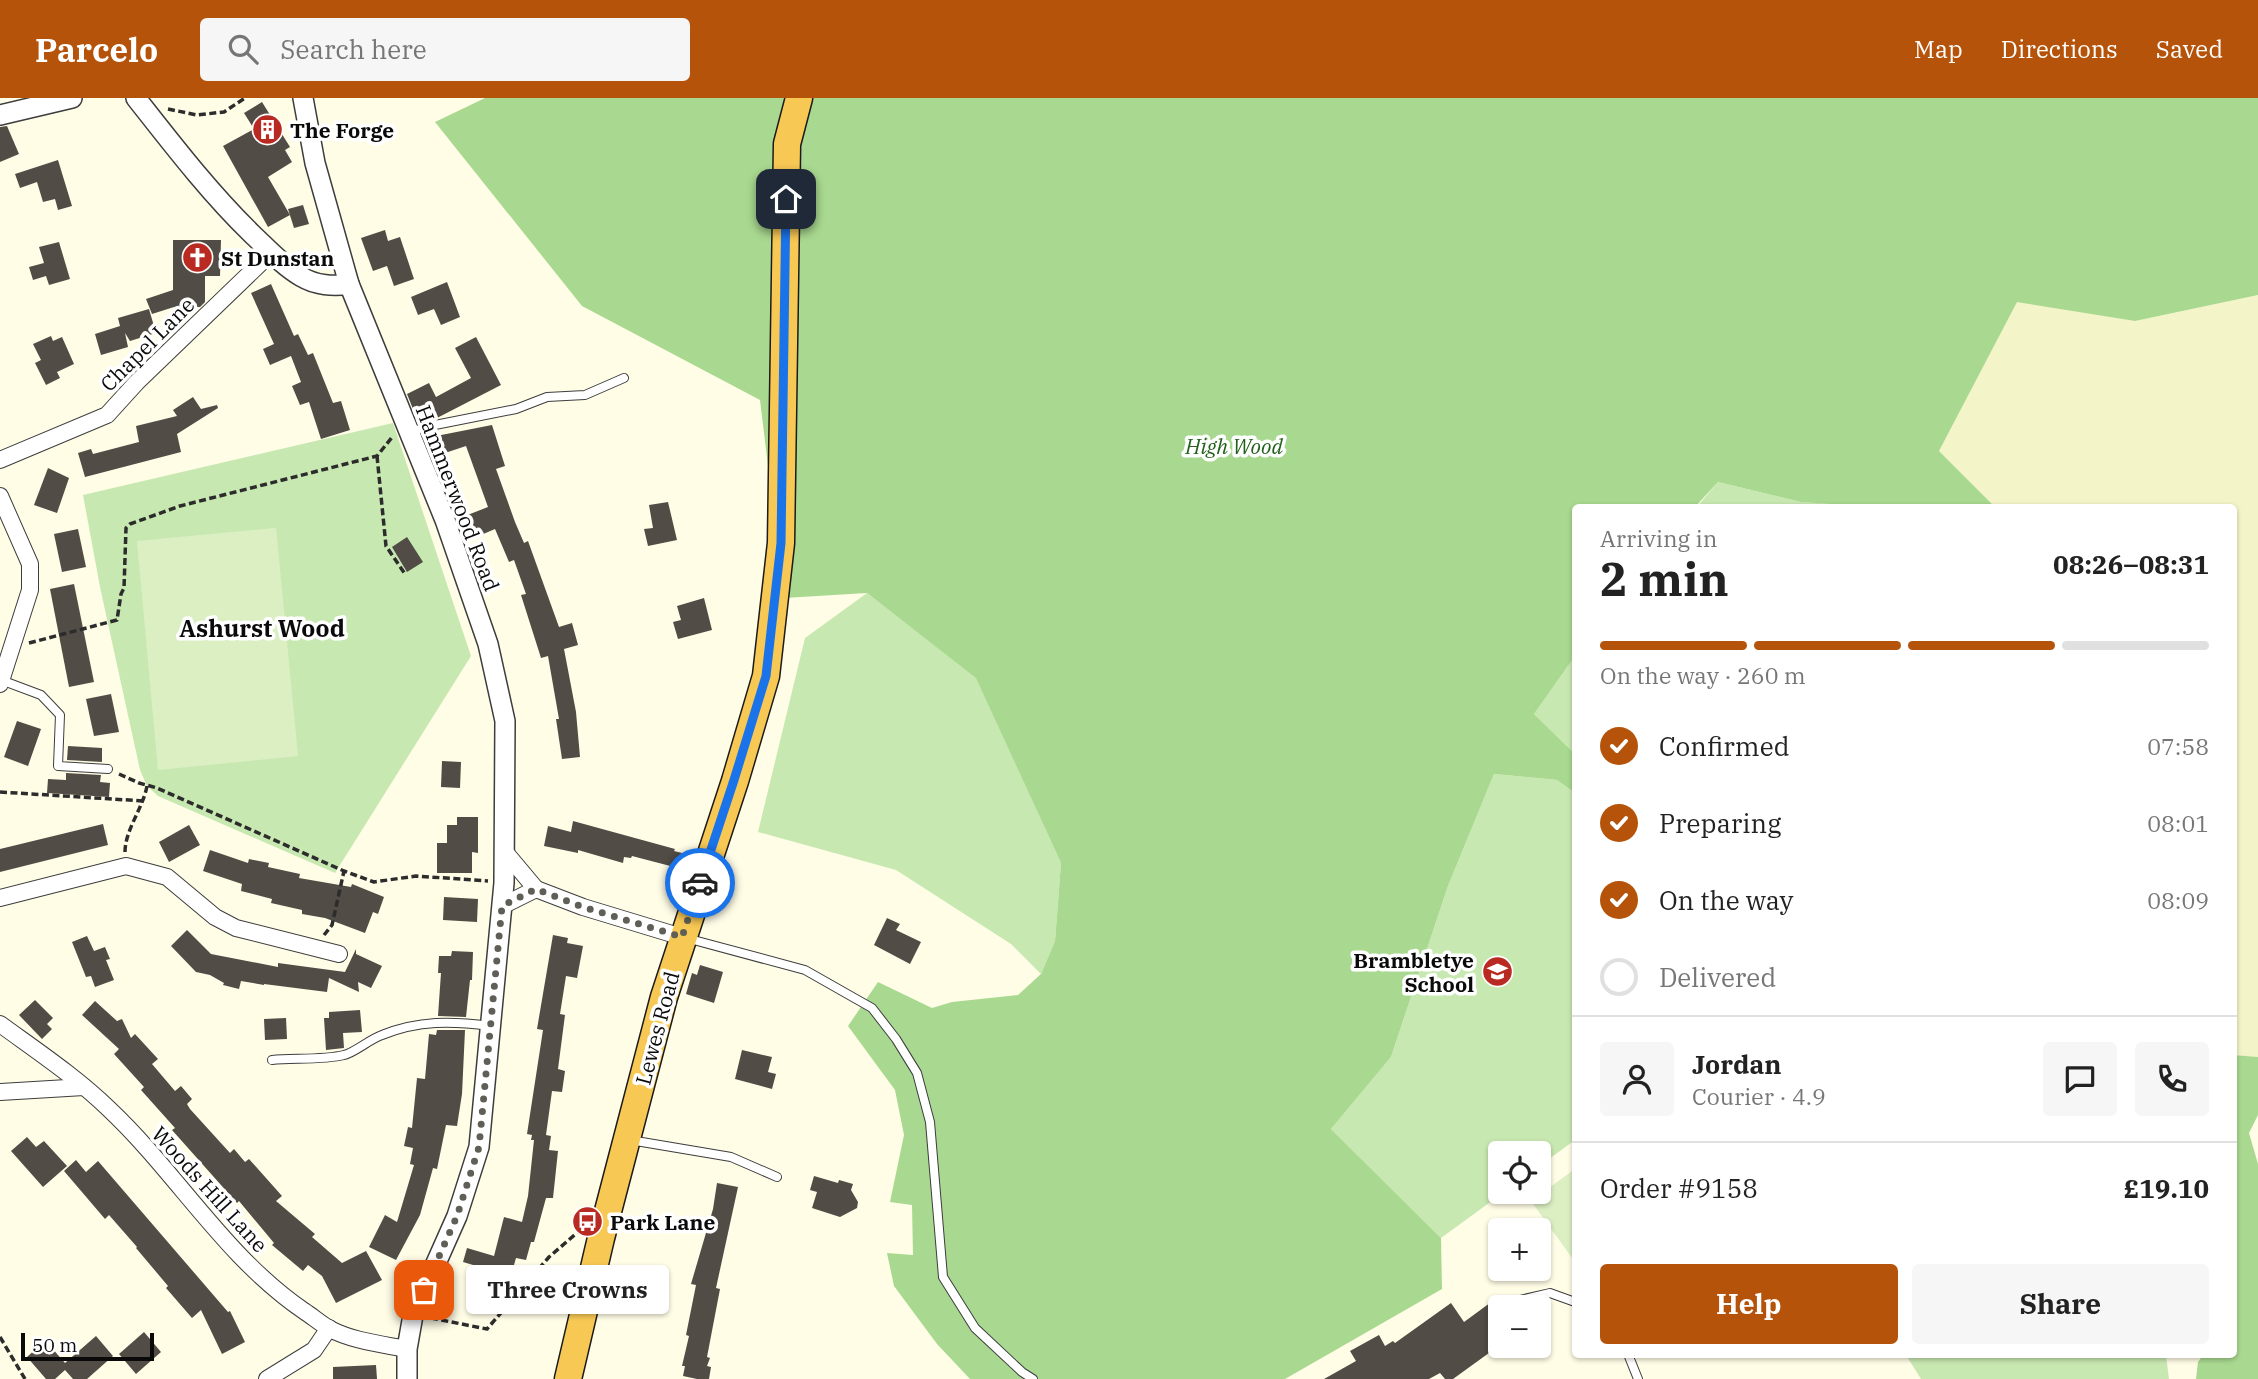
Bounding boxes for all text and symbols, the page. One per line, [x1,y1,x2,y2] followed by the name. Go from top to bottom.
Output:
[200,18,690,81] search box
[35,28,158,71] text: Parcelo
[224,30,262,68] icon: search
[280,32,427,66] text: Search here
[1914,33,1963,65] text: Map
[2001,33,2118,65] text: Directions
[2156,33,2223,65] text: Saved
[250,113,284,147] building icon: The Forge
[290,116,394,144] place label: The Forge
[756,169,816,229] pin
[767,180,805,218] icon: home
[181,241,215,275] church icon: St Dunstan
[221,244,335,272] place label: St Dunstan
[94,291,200,397] street label: Chapel Lane
[410,401,506,595] street label: Hammerwood Road
[1184,432,1283,460] park label: High Wood
[1600,523,1717,553] text: Arriving in
[2053,547,2209,581] text: 08:26–08:31
[1600,549,1729,609] text: 2 min
[179,612,345,644] district label: Ashurst Wood
[1600,660,1806,690] text: On the way · 260 m
[1600,727,1638,765] icon: check
[1659,729,1790,763] text: Confirmed
[2147,731,2209,761] text: 07:58
[1600,804,1638,842] icon: check
[1659,806,1781,840] text: Preparing
[2147,808,2209,838] text: 08:01
[665,848,735,918] courier
[681,864,719,902] icon: car
[1600,881,1638,919] icon: check
[1659,883,1793,917] text: On the way
[2147,885,2209,915] text: 08:09
[1353,946,1474,998] place label: Brambletye School
[1480,955,1514,989] school or university icon: Brambletye School
[1659,960,1776,994] text: Delivered
[628,968,686,1088] street label: Lewes Road
[1600,1042,1674,1116] button: person
[2043,1042,2117,1116] button: chat
[2135,1042,2209,1116] button: phone
[1692,1047,1782,1081] text: Jordan
[1692,1081,1826,1111] text: Courier · 4.9
[146,1120,274,1258] street label: Woods Hill Lane
[1488,1141,1551,1358] map controls
[1488,1141,1551,1204] button: locate
[1600,1171,1758,1205] text: Order #9158
[2124,1171,2209,1205] text: £19.10
[570,1205,604,1239] bus stop icon: Park Lane
[610,1208,715,1236] place label: Park Lane
[1488,1218,1551,1281] button: +
[394,1260,454,1320] pin
[1600,1264,1898,1344] button: Help
[1912,1264,2209,1344] button: Share
[466,1266,669,1314] callout: Three Crowns
[405,1271,443,1309] icon: bag
[487,1274,648,1304] text: Three Crowns
[1488,1295,1551,1358] button: −
[21,1330,154,1362] scale bar
[32,1333,77,1357] text: 50 m

